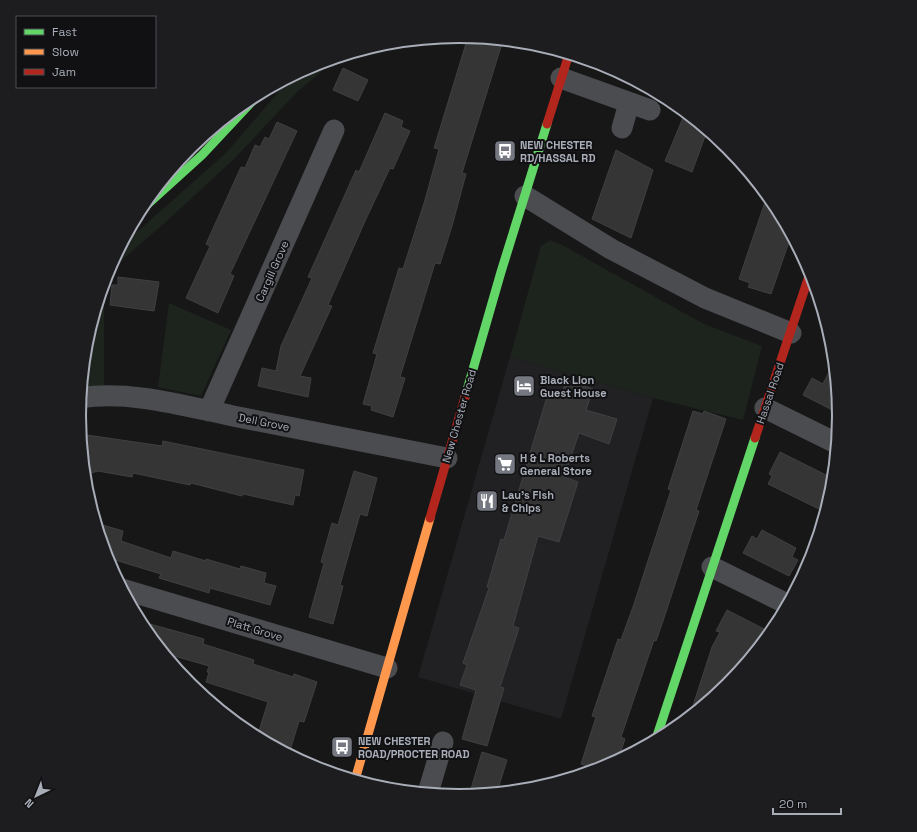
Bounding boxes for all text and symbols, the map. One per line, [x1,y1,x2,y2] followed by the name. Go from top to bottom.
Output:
[16,16,156,88] legend
[52,24,77,40] text: Fast
[52,44,79,60] text: Slow
[52,64,76,80] text: Jam
[492,138,518,164] bus stop icon: NEW CHESTER RD/HASSAL RD
[520,138,596,165] place label: NEW CHESTER RD/HASSAL RD
[252,238,292,304] street label: Cargill Grove
[753,361,787,425] street label: Hassal Road
[439,368,479,464] street label: New Chester Road
[511,373,537,399] hotel icon: Black Lion Guest House
[540,373,607,400] place label: Black Lion Guest House
[237,410,291,434] street label: Dell Grove
[492,451,518,477] supermarket icon: H & L Roberts General Store
[520,451,592,478] place label: H & L Roberts General Store
[474,488,500,514] restaurant icon: Lau's Fish & Chips
[502,488,554,515] place label: Lau's Fish & Chips
[226,614,284,644] street label: Platt Grove
[329,734,355,760] bus stop icon: NEW CHESTER ROAD/PROCTER ROAD
[358,734,470,761] place label: NEW CHESTER ROAD/PROCTER ROAD
[16,776,56,816] north arrow
[773,790,841,816] scale bar
[22,796,37,811] text: N
[779,796,807,812] text: 20 m

